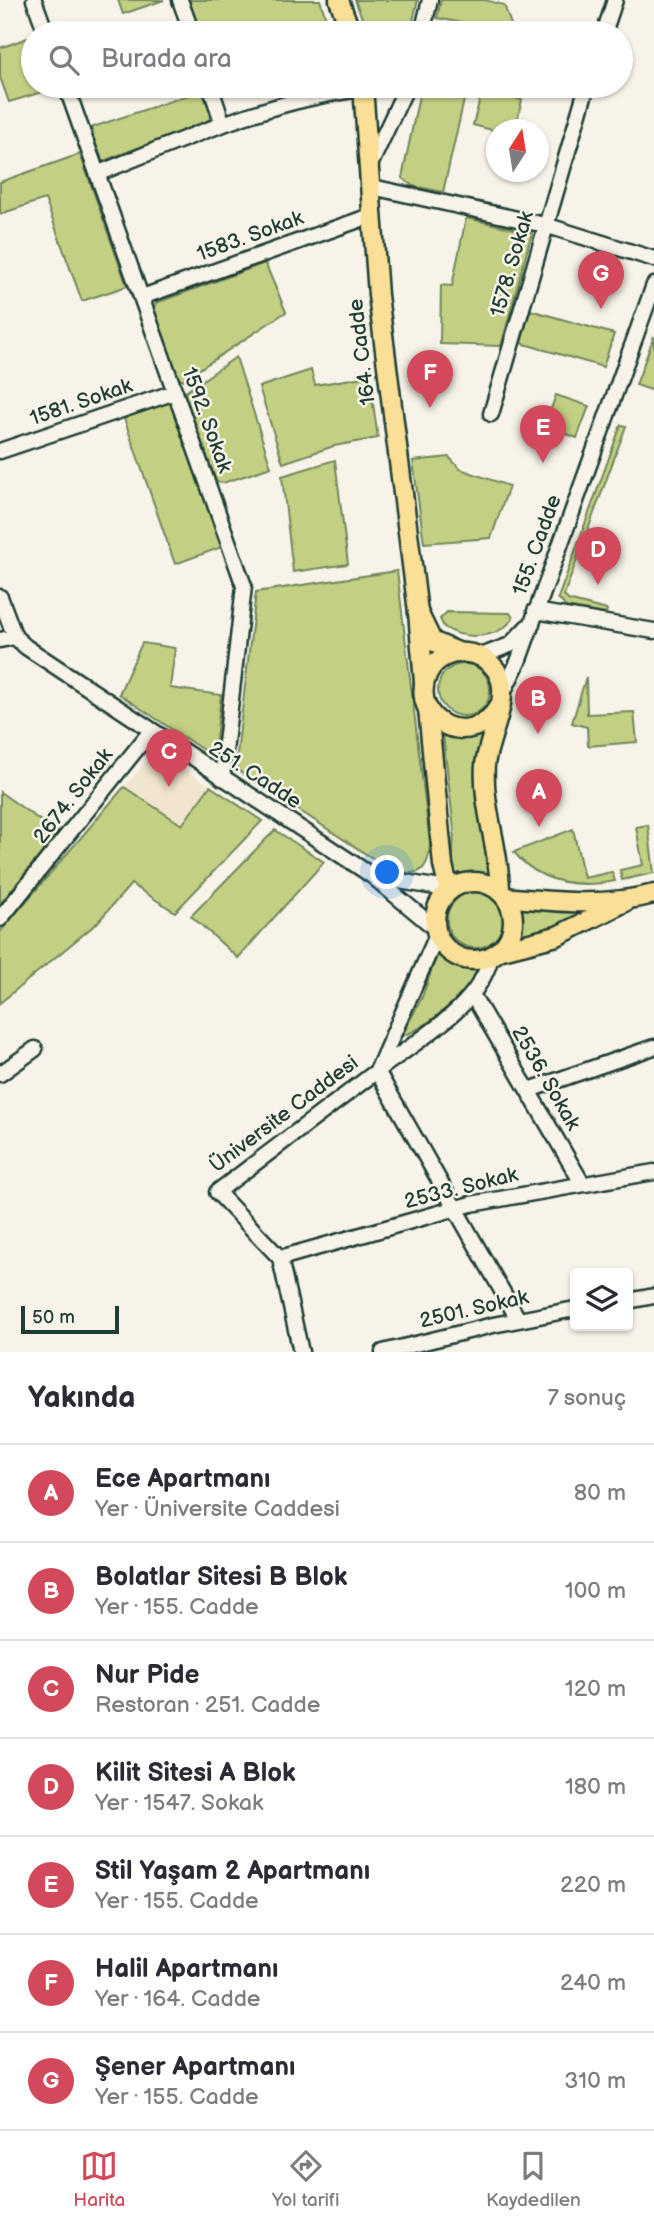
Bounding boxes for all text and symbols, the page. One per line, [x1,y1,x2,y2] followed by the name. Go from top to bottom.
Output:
[21,21,633,98] search box
[45,41,83,79] icon: search
[101,44,232,75] text: Burada ara
[486,119,549,182] north arrow
[193,205,307,267] street label: 1583. Sokak
[485,208,539,320] street label: 1578. Sokak
[578,251,624,309] pin: G
[343,297,381,407] street label: 164. Cadde
[407,350,453,408] pin: F
[176,364,238,477] street label: 1592. Sokak
[27,373,136,431] street label: 1581. Sokak
[520,405,566,463] pin: E
[507,491,567,599] street label: 155. Cadde
[575,527,621,585] pin: D
[515,676,561,734] pin: B
[146,729,192,787] pin: C
[204,736,306,814] street label: 251. Cadde
[28,743,119,849] street label: 2674. Sokak
[516,769,562,827] pin: A
[370,855,404,889] your location
[506,1021,586,1135] street label: 2536. Sokak
[205,1050,363,1178] street label: Üniversite Caddesi
[402,1162,521,1214] street label: 2533. Sokak
[570,1268,633,1331] map controls
[570,1268,633,1331] button: layers
[417,1284,532,1334] street label: 2501. Sokak
[21,1303,119,1335] scale bar
[32,1306,75,1329] text: 50 m
[28,1380,135,1416] text: Yakında
[548,1384,626,1412] text: 7 sonuç
[95,1464,270,1495] text: Ece Apartmanı
[44,1479,58,1507] text: A
[574,1479,626,1507] text: 80 m
[95,1495,340,1523] text: Yer · Üniversite Caddesi
[95,1562,347,1593] text: Bolatlar Sitesi B Blok
[43,1577,59,1605] text: B
[565,1577,626,1605] text: 100 m
[95,1593,259,1621] text: Yer · 155. Cadde
[95,1660,199,1691] text: Nur Pide
[43,1675,59,1703] text: C
[565,1675,626,1703] text: 120 m
[95,1691,320,1719] text: Restoran · 251. Cadde
[95,1758,296,1789] text: Kilit Sitesi A Blok
[43,1773,59,1801] text: D
[565,1773,626,1801] text: 180 m
[95,1789,263,1817] text: Yer · 1547. Sokak
[95,1856,370,1887] text: Stil Yaşam 2 Apartmanı
[44,1871,58,1899] text: E
[560,1871,626,1899] text: 220 m
[95,1887,259,1915] text: Yer · 155. Cadde
[95,1954,278,1985] text: Halil Apartmanı
[44,1969,58,1997] text: F
[560,1969,626,1997] text: 240 m
[95,1985,260,2013] text: Yer · 164. Cadde
[95,2052,295,2083] text: Şener Apartmanı
[43,2067,59,2095] text: G
[564,2067,626,2095] text: 310 m
[95,2083,259,2111] text: Yer · 155. Cadde
[73,2147,125,2212] tab: Harita
[272,2147,339,2212] tab: Yol tarifi
[486,2147,581,2212] tab: Kaydedilen

